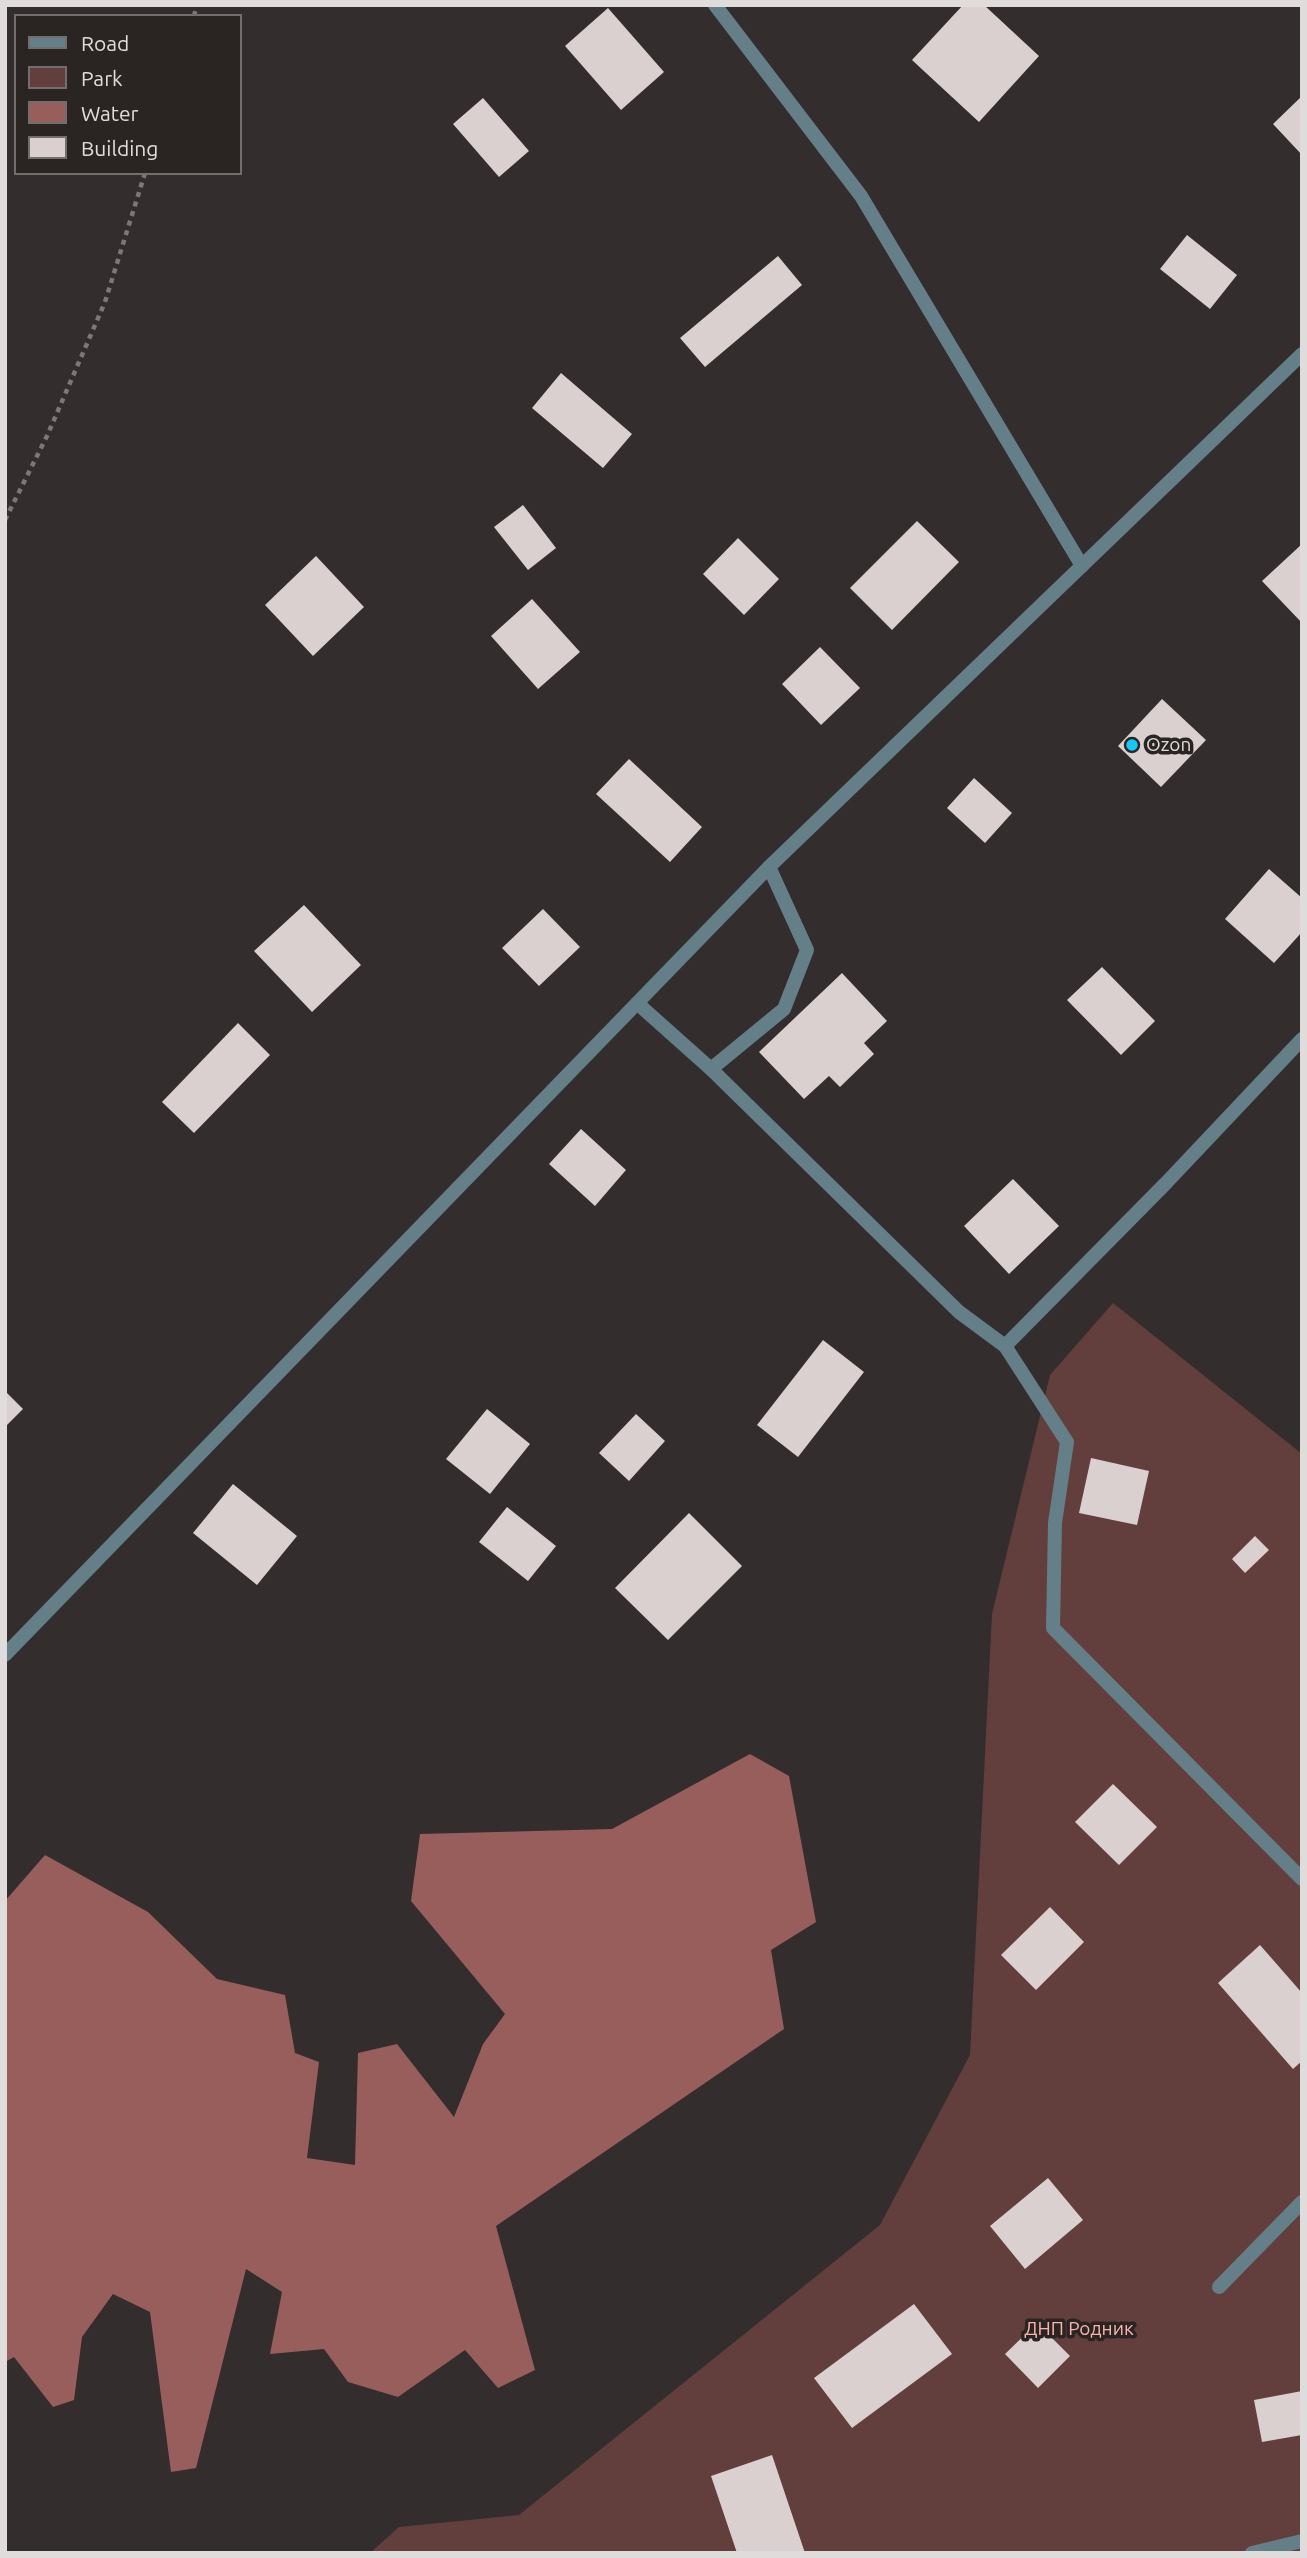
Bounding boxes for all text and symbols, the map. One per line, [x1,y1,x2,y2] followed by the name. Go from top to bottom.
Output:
[14,14,242,175] legend
[81,31,129,55] text: Road
[81,66,123,90] text: Park
[81,101,139,125] text: Water
[81,136,158,160] text: Building
[1146,734,1191,756] place label: Ozon
[1124,737,1140,753] marker: Ozon
[1024,2318,1134,2340] park label: ДНП Родник

